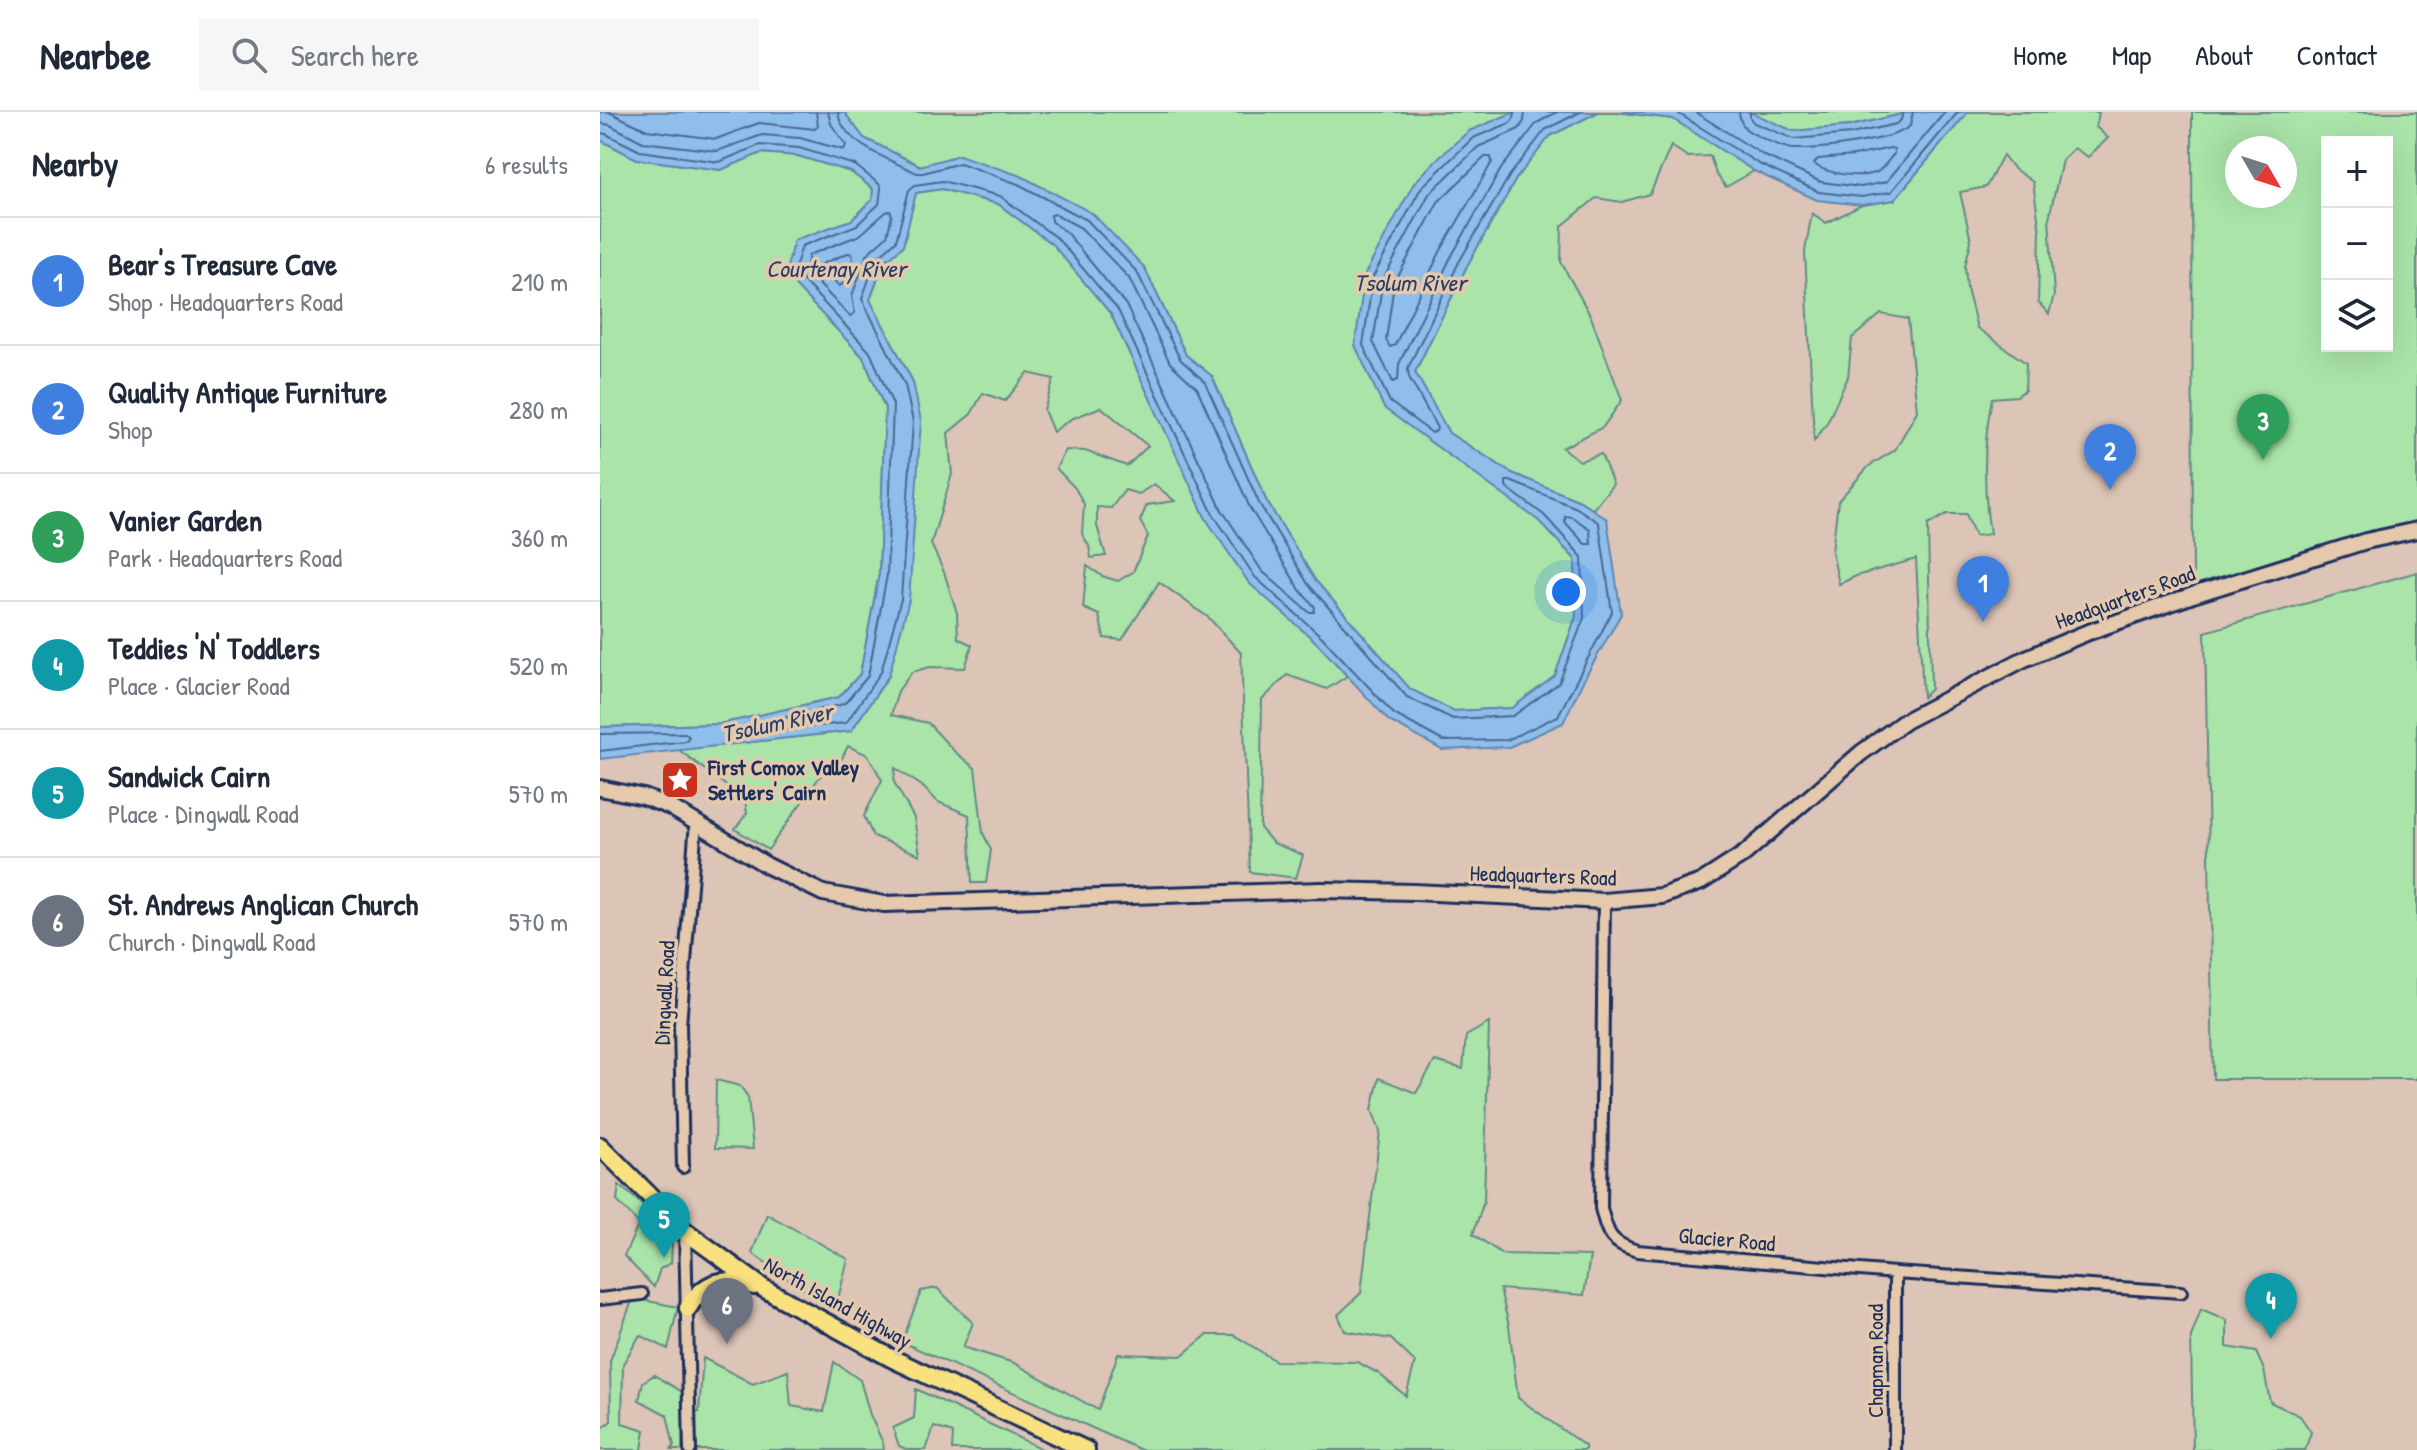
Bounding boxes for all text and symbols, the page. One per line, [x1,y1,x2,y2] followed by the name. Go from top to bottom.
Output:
[199,19,759,91] search box
[40,29,151,81] text: Nearbee
[227,33,271,77] icon: search
[291,35,419,75] text: Search here
[2013,36,2068,74] text: Home
[2112,36,2151,74] text: Map
[2195,36,2253,74] text: About
[2297,36,2377,74] text: Contact
[2225,136,2297,208] north arrow
[2321,136,2393,352] map controls
[2321,136,2393,208] button: +
[32,141,118,187] text: Nearby
[485,147,568,182] text: 6 results
[2321,208,2393,280] button: −
[108,244,337,284] text: Bear's Treasure Cave
[766,252,909,285] water label: Courtenay River
[53,264,63,299] text: 1
[511,264,568,299] text: 210 m
[1354,266,1469,298] water label: Tsolum River
[2321,280,2393,352] button: layers
[108,284,343,319] text: Shop · Headquarters Road
[108,372,387,412] text: Quality Antique Furniture
[52,392,64,427] text: 2
[509,392,568,427] text: 280 m
[2237,394,2289,460] pin: 3
[108,412,152,447] text: Shop
[2084,424,2136,490] pin: 2
[108,500,262,540] text: Vanier Garden
[52,520,64,555] text: 3
[511,520,568,555] text: 360 m
[108,540,342,575] text: Park · Headquarters Road
[1957,556,2009,622] pin: 1
[2051,558,2199,636] street label: Headquarters Road
[1546,572,1586,612] your location
[108,628,320,668] text: Teddies 'N' Toddlers
[53,648,63,683] text: 4
[510,648,568,683] text: 520 m
[108,668,290,703] text: Place · Glacier Road
[718,694,838,749] water label: Tsolum River
[707,752,860,807] place label: First Comox Valley Settlers' Cairn
[108,756,270,796] text: Sandwick Cairn
[659,759,701,801] place icon: First Comox Valley Settlers' Cairn
[53,776,64,811] text: 5
[509,776,568,811] text: 570 m
[108,796,299,831] text: Place · Dingwall Road
[1469,857,1617,893] street label: Headquarters Road
[108,884,418,924] text: St. Andrews Anglican Church
[53,904,63,939] text: 6
[509,904,568,939] text: 570 m
[108,924,315,959] text: Church · Dingwall Road
[646,940,682,1046] street label: Dingwall Road
[638,1192,690,1258] pin: 5
[1677,1220,1777,1258] street label: Glacier Road
[759,1249,917,1355] street label: North Island Highway
[2245,1273,2297,1339] pin: 4
[701,1278,753,1344] pin: 6
[1860,1304,1890,1418] street label: Chapman Road

